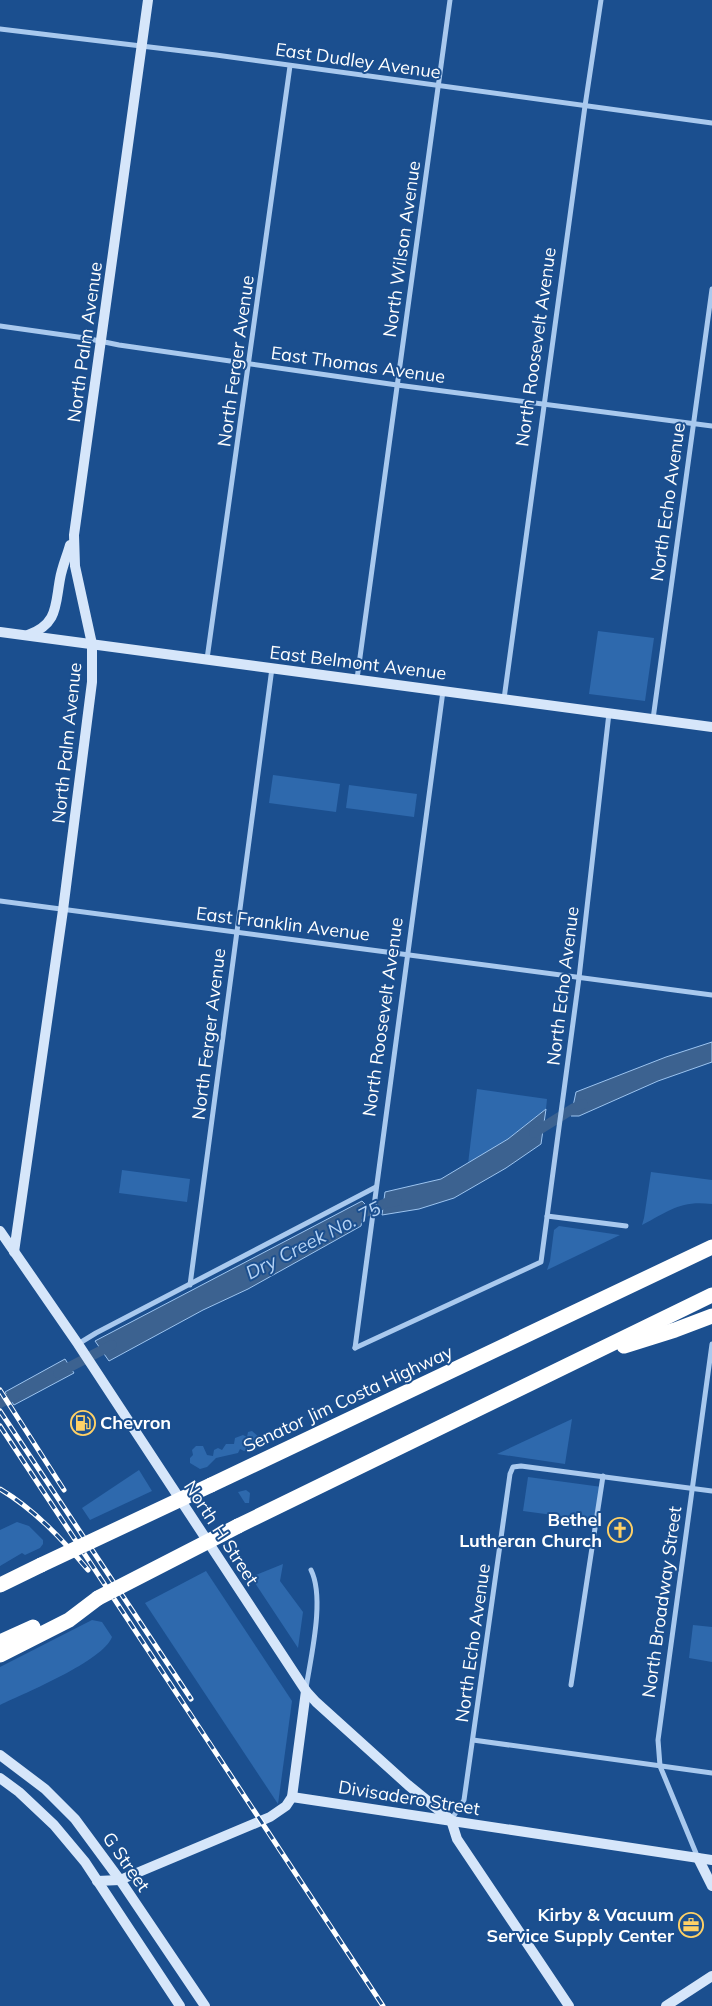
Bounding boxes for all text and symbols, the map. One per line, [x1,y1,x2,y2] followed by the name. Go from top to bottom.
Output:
[274,38,442,83] street label: East Dudley Avenue
[378,159,425,339] street label: North Wilson Avenue
[510,246,561,448] street label: North Roosevelt Avenue
[62,260,107,424] street label: North Palm Avenue
[212,274,259,448] street label: North Ferger Avenue
[269,341,447,388] street label: East Thomas Avenue
[645,421,690,583] street label: North Echo Avenue
[268,640,448,685] street label: East Belmont Avenue
[47,661,86,825] street label: North Palm Avenue
[195,901,371,946] street label: East Franklin Avenue
[541,905,584,1067] street label: North Echo Avenue
[357,916,408,1118] street label: North Roosevelt Avenue
[187,947,230,1121] street label: North Ferger Avenue
[241,1195,385,1284] water label: Dry Creek No. 75
[239,1340,457,1457] street label: Senator Jim Costa Highway
[70,1410,96,1436] fuel station icon: Chevron
[100,1411,171,1434] place label: Chevron
[179,1476,264,1590] street label: North H Street
[637,1505,686,1699] street label: North Broadway Street
[459,1508,602,1552] place label: Bethel Lutheran Church
[607,1517,633,1543] church icon: Bethel Lutheran Church
[450,1562,495,1724] street label: North Echo Avenue
[337,1775,482,1820] street label: Divisadero Street
[98,1827,155,1896] street label: G Street
[487,1903,675,1947] place label: Kirby & Vacuum Service Supply Center
[678,1912,704,1938] office icon: Kirby & Vacuum Service Supply Center

